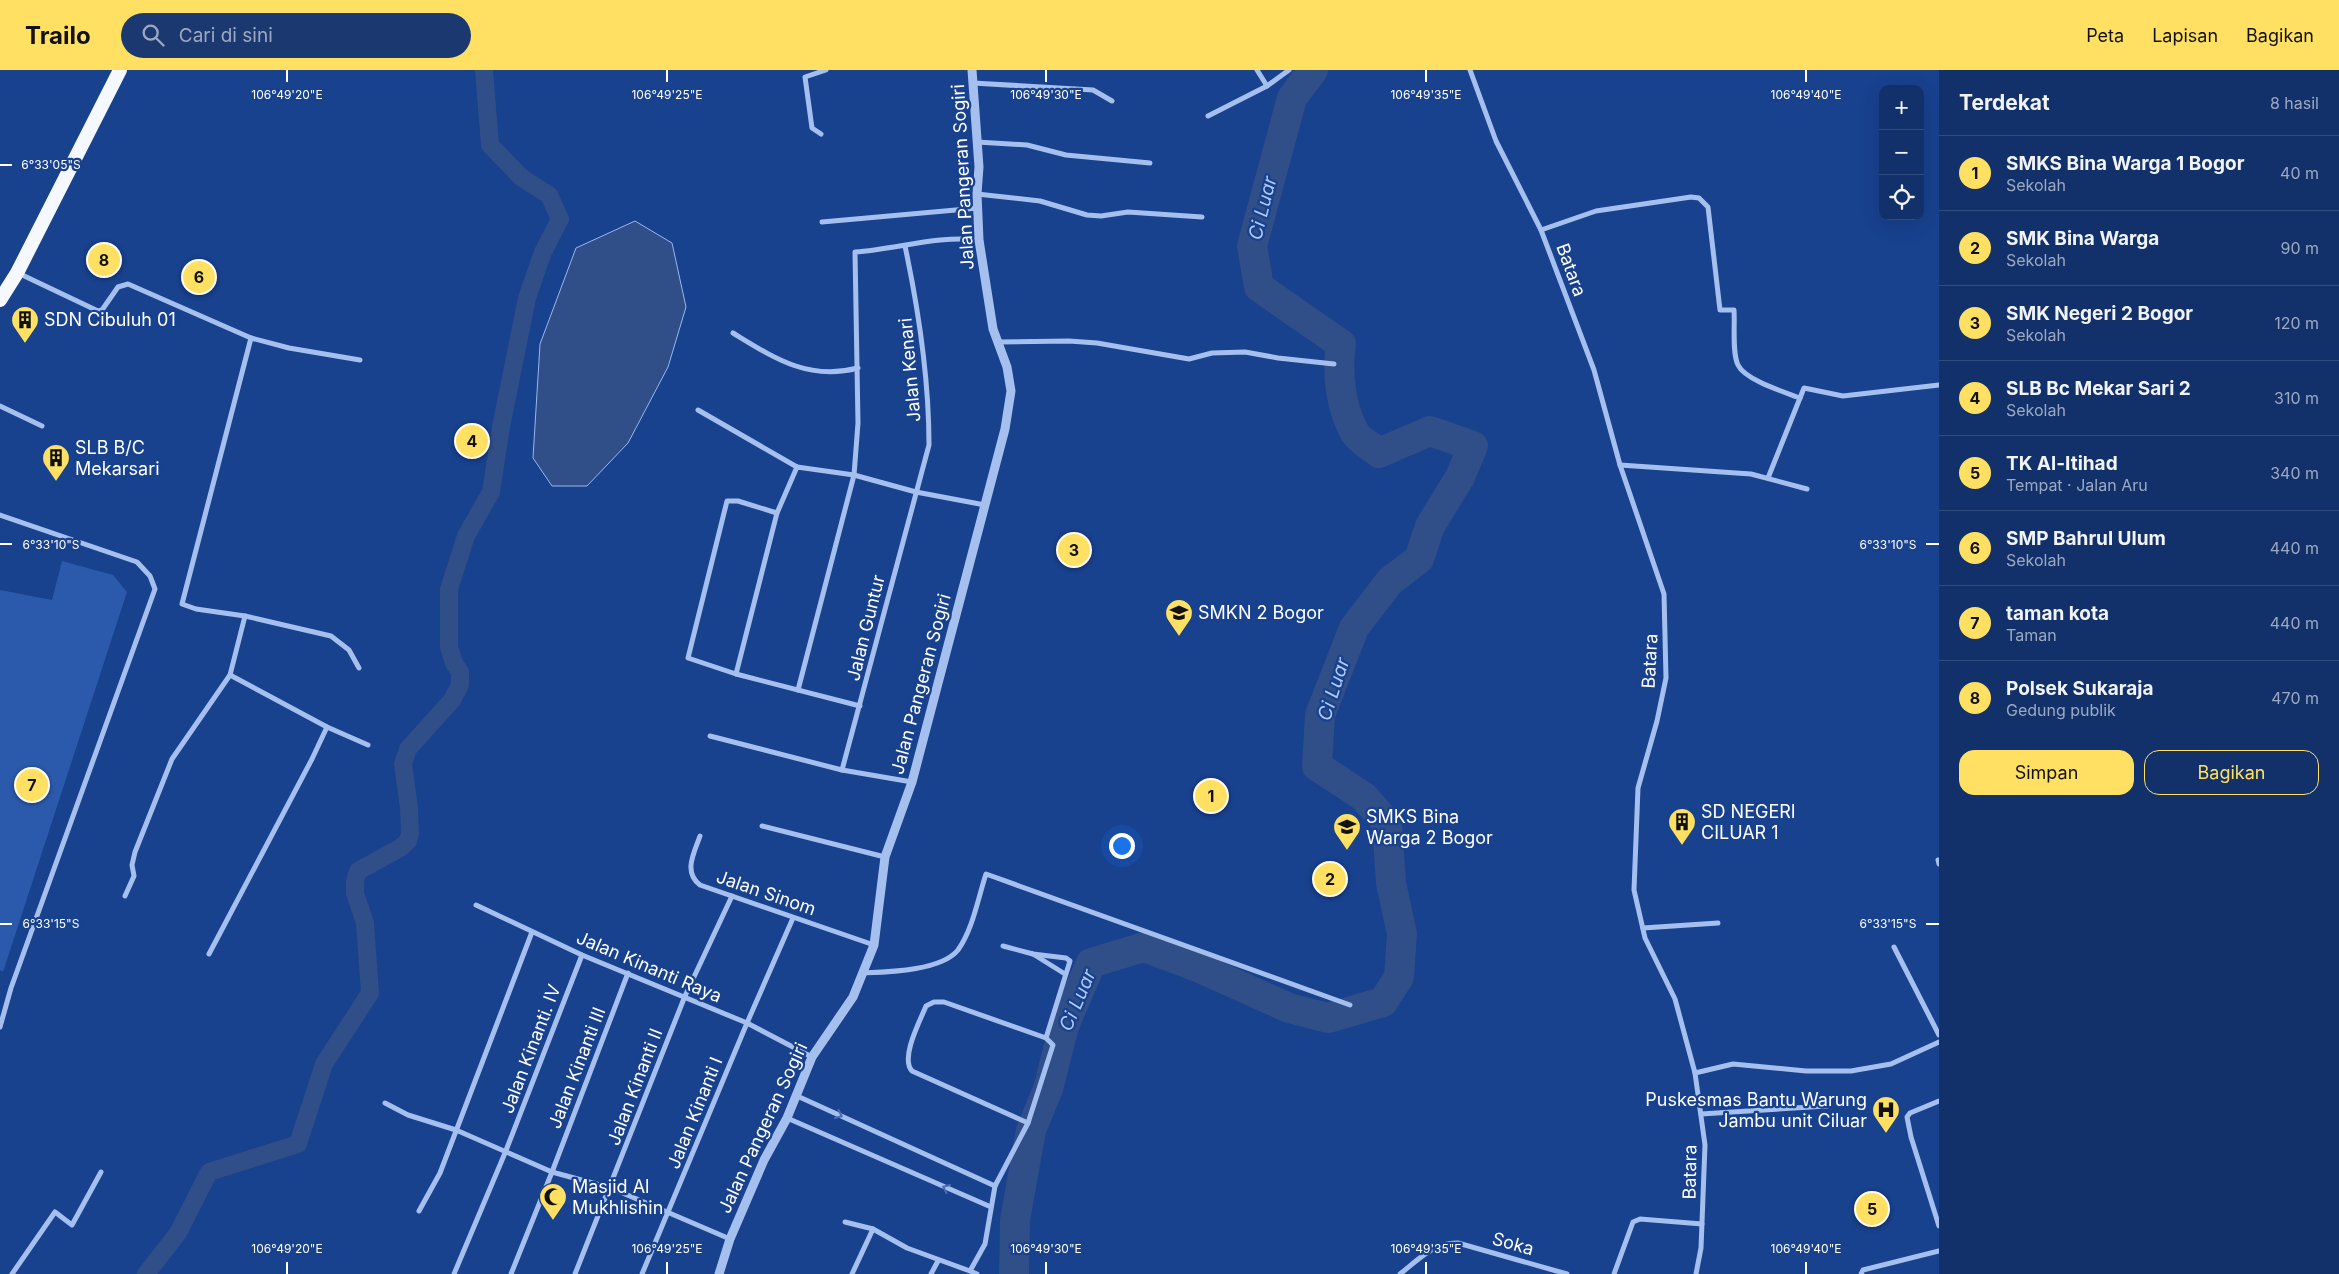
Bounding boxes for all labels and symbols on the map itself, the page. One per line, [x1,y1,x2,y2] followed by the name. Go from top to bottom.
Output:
[947,84,978,270] street label: Jalan Pangeran Sogiri
[251,87,323,102] text: 106°49'20"E
[631,87,703,102] text: 106°49'25"E
[1010,87,1082,102] text: 106°49'30"E
[1390,87,1462,102] text: 106°49'35"E
[1771,87,1841,102] text: 106°49'40"E
[21,157,81,172] text: 6°33'05"S
[1244,173,1282,242] water label: Ci Luar
[1552,240,1591,299] street label: Batara
[88,241,120,279] pin: 8
[183,258,215,296] pin: 6
[10,305,40,344] building icon: SDN Cibuluh 01
[44,309,176,330] place label: SDN Cibuluh 01
[894,317,925,423] street label: Jalan Kenari
[456,422,488,460] pin: 4
[75,437,160,479] place label: SLB B/C Mekarsari
[41,443,71,482] building icon: SLB B/C Mekarsari
[1058,531,1090,569] pin: 3
[22,537,80,552] text: 6°33'10"S
[1859,537,1917,552] text: 6°33'10"S
[842,572,889,683] street label: Jalan Guntur
[886,591,955,776] street label: Jalan Pangeran Sogiri
[1164,598,1194,637] school or university icon: SMKN 2 Bogor
[1198,602,1324,623] place label: SMKN 2 Bogor
[1638,633,1661,689] street label: Batara
[1313,654,1355,723] water label: Ci Luar
[16,766,48,804] pin: 7
[1195,777,1227,815] pin: 1
[1701,801,1796,843] place label: SD NEGERI CILUAR 1
[1366,806,1493,848] place label: SMKS Bina Warga 2 Bogor
[1667,807,1697,846] building icon: SD NEGERI CILUAR 1
[1332,812,1362,851] school or university icon: SMKS Bina Warga 2 Bogor
[1109,833,1135,859] your location
[1314,860,1346,898] pin: 2
[714,866,819,919] street label: Jalan Sinom
[23,916,80,931] text: 6°33'15"S
[1860,916,1917,931] text: 6°33'15"S
[574,927,725,1007] street label: Jalan Kinanti Raya
[1054,965,1101,1034] water label: Ci Luar
[496,981,565,1116] street label: Jalan Kinanti. IV
[544,1004,609,1132] street label: Jalan Kinanti III
[603,1025,666,1148] street label: Jalan Kinanti II
[714,1039,811,1217] street label: Jalan Pangeran Sogiri
[663,1054,727,1172] street label: Jalan Kinanti I
[1645,1089,1867,1131] place label: Puskesmas Bantu Warung Jambu unit Ciluar
[1871,1095,1901,1134] hospital icon: Puskesmas Bantu Warung Jambu unit Ciluar
[834,1109,843,1119] one-way arrow
[1679,1144,1700,1200] street label: Batara
[572,1176,663,1218] place label: Masjid Al Mukhlishin
[538,1182,568,1221] mosque icon: Masjid Al Mukhlishin
[942,1183,951,1194] one-way arrow
[1856,1190,1888,1228] pin: 5
[1490,1228,1536,1259] street label: Soka
[251,1241,323,1256] text: 106°49'20"E
[631,1241,703,1256] text: 106°49'25"E
[1010,1241,1082,1256] text: 106°49'30"E
[1390,1241,1462,1256] text: 106°49'35"E
[1771,1241,1841,1256] text: 106°49'40"E

